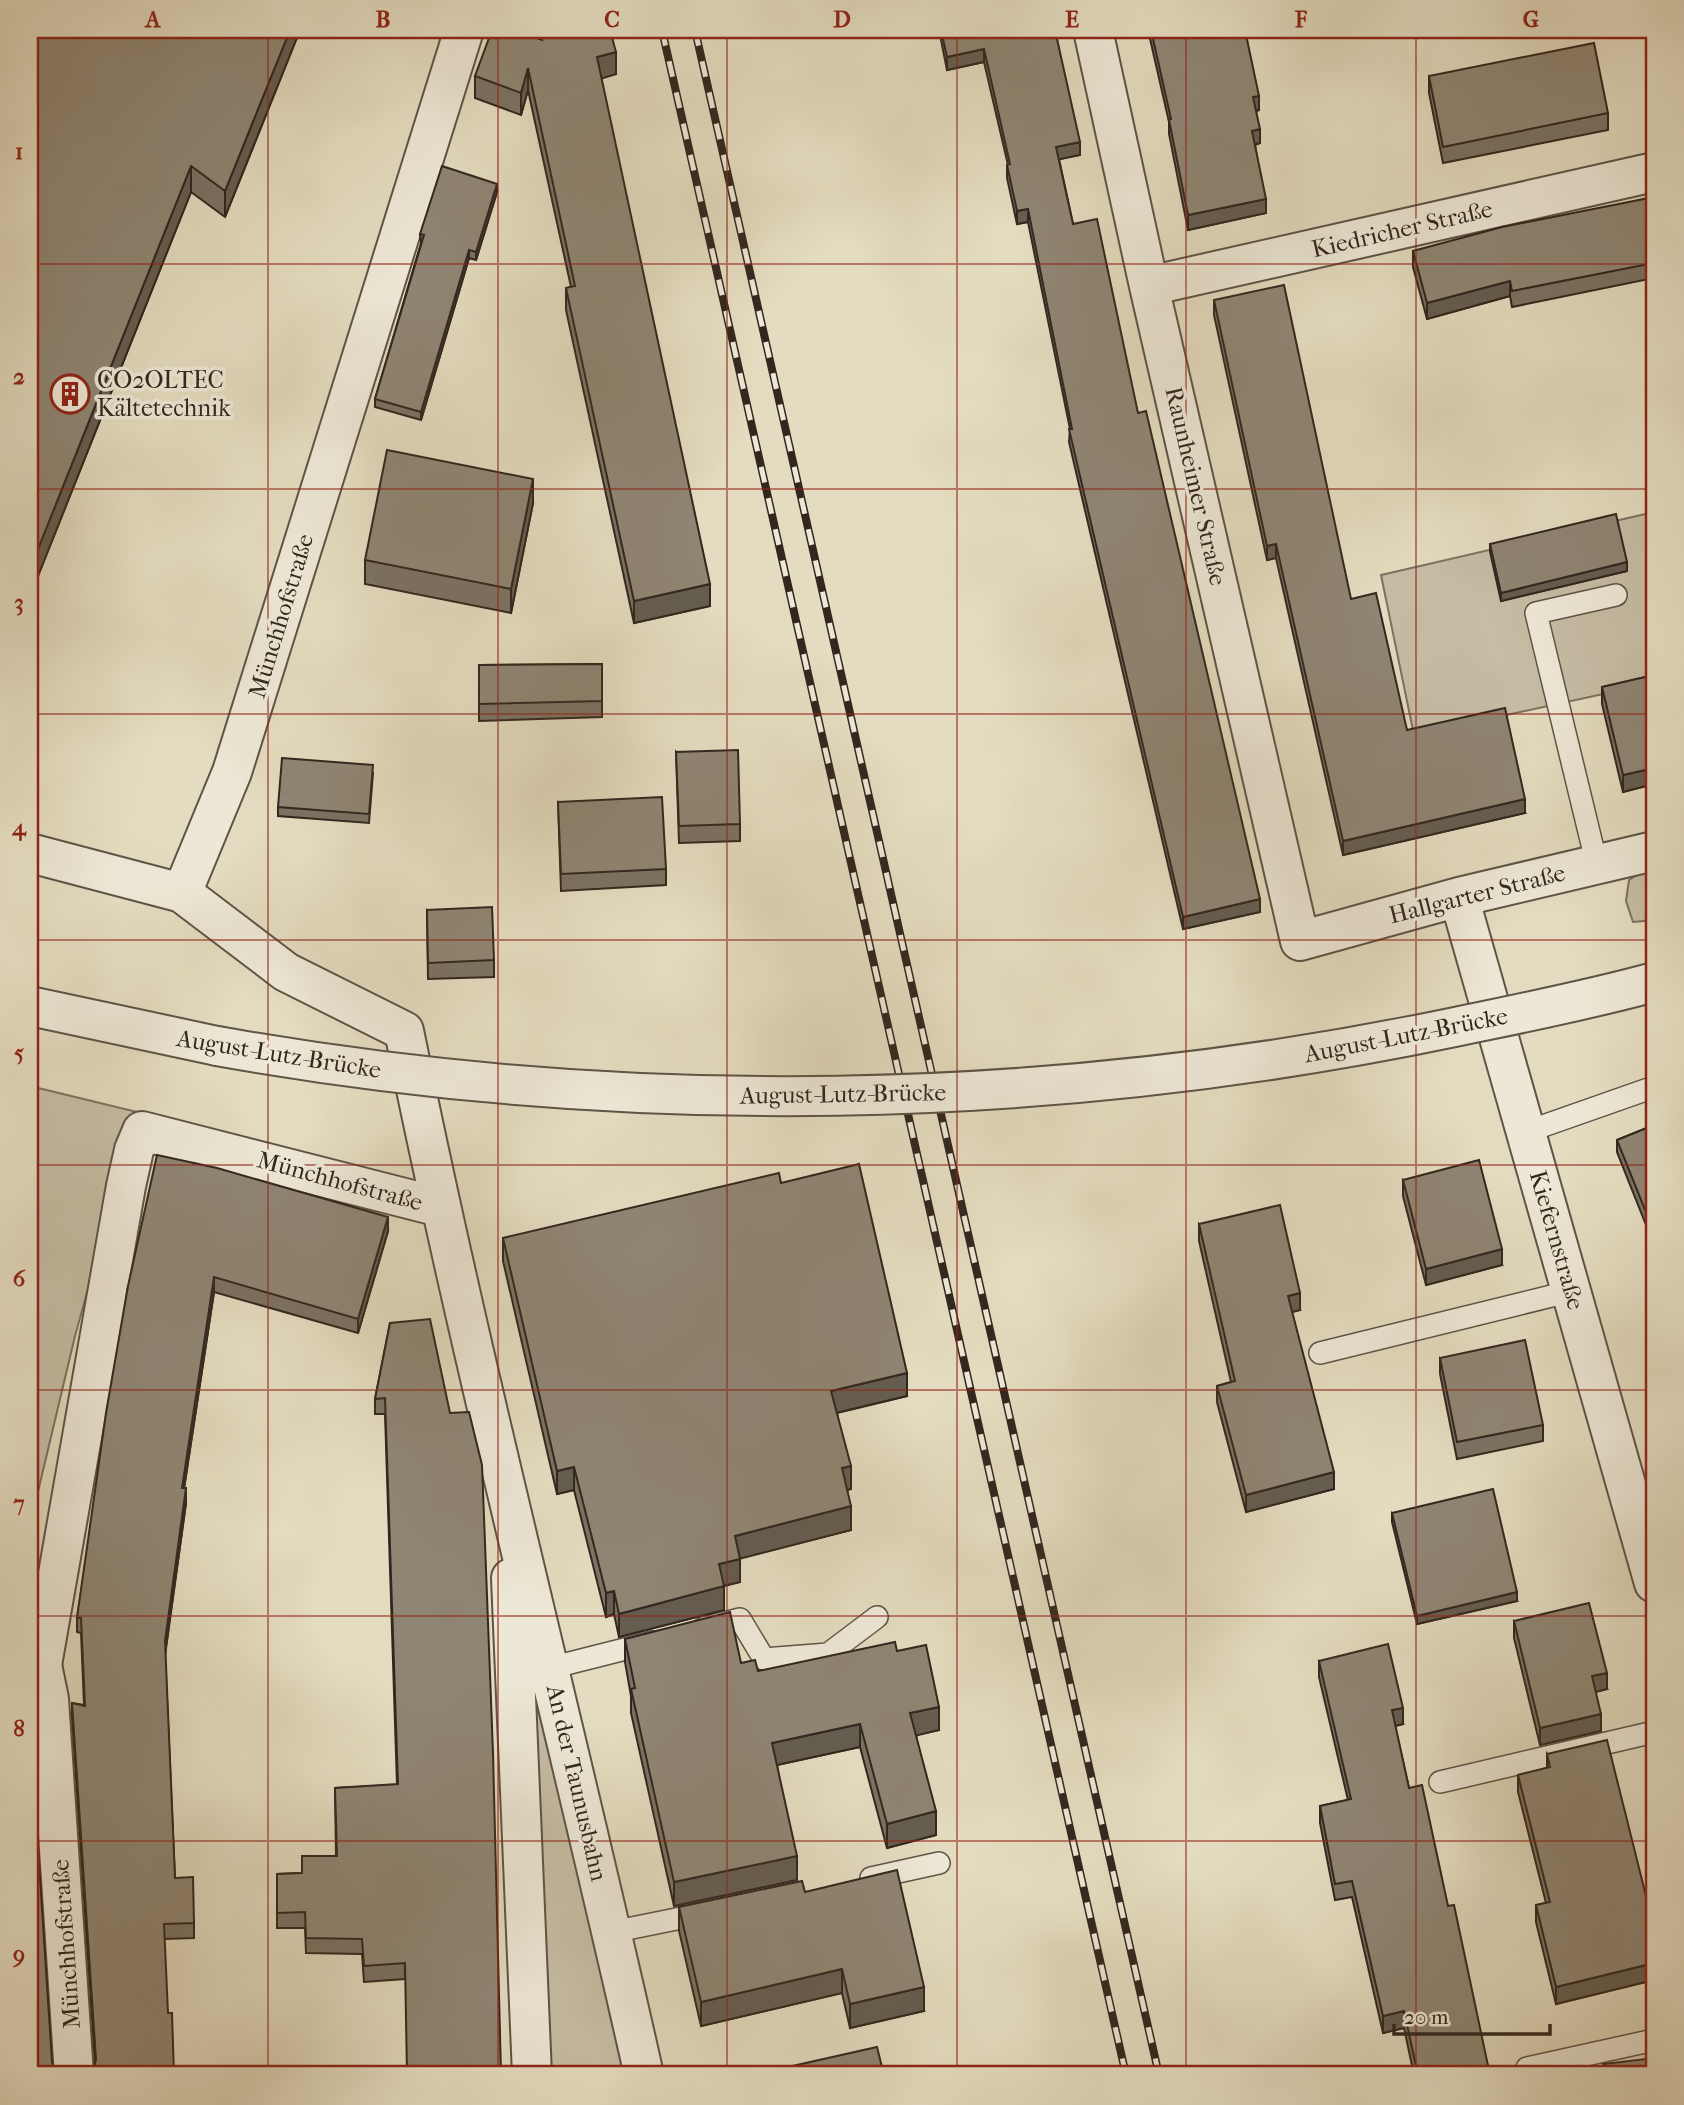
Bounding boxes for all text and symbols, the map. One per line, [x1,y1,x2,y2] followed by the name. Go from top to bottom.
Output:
[144,6,162,33] text: A
[376,6,391,33] text: B
[604,6,620,33] text: C
[833,6,851,33] text: D
[1065,6,1079,33] text: E
[1294,6,1308,33] text: F
[1523,6,1539,33] text: G
[15,138,23,165] text: 1
[1309,195,1495,263] street label: Kiedricher Straße
[13,363,25,390] text: 2
[97,366,231,422] place label: CO2OLTEC Kältetechnik
[49,373,91,415] building icon: CO2OLTEC Kältetechnik
[1160,384,1233,588] street label: Raunheimer Straße
[243,530,319,701] street label: Münchhofstraße
[14,589,24,616] text: 3
[11,814,27,841] text: 4
[1386,859,1568,929] street label: Hallgarter Straße
[1301,1002,1510,1069] street label: August-Lutz-Brücke
[174,1024,383,1084] street label: August-Lutz-Brücke
[14,1039,24,1066] text: 5
[739,1078,947,1110] street label: August-Lutz-Brücke
[254,1145,426,1217] street label: Münchhofstraße
[1524,1167,1590,1313] street label: Kiefernstraße
[13,1265,26,1292] text: 6
[12,1490,25,1517] text: 7
[541,1681,613,1884] street label: An der Taunusbahn
[13,1715,25,1742] text: 8
[46,1858,86,2030] street label: Münchhofstraße
[12,1941,25,1968] text: 9
[1394,1993,1549,2037] scale bar
[1404,2005,1449,2029] text: 20 m

